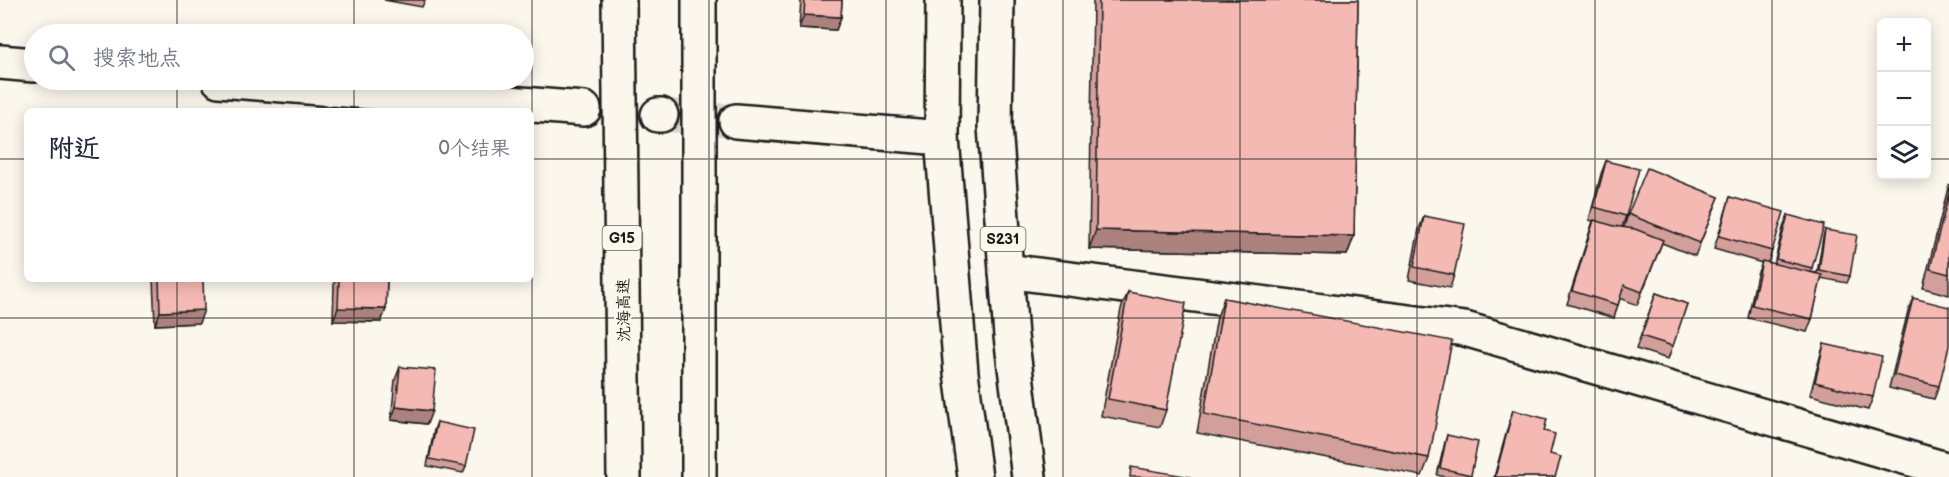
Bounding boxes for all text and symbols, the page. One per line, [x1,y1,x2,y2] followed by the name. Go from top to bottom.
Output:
[1877,18,1931,180] map controls
[1877,18,1931,72] button: +
[24,24,534,90] search box
[45,41,78,74] icon: search
[93,45,181,72] text: 搜索地点
[1877,72,1931,126] button: −
[1877,126,1931,180] button: layers
[48,134,100,165] text: 附近
[438,137,510,161] text: 0个结果
[602,226,642,250] road number: G15
[980,227,1026,251] road number: S231
[614,278,635,342] street label: 沈海高速

